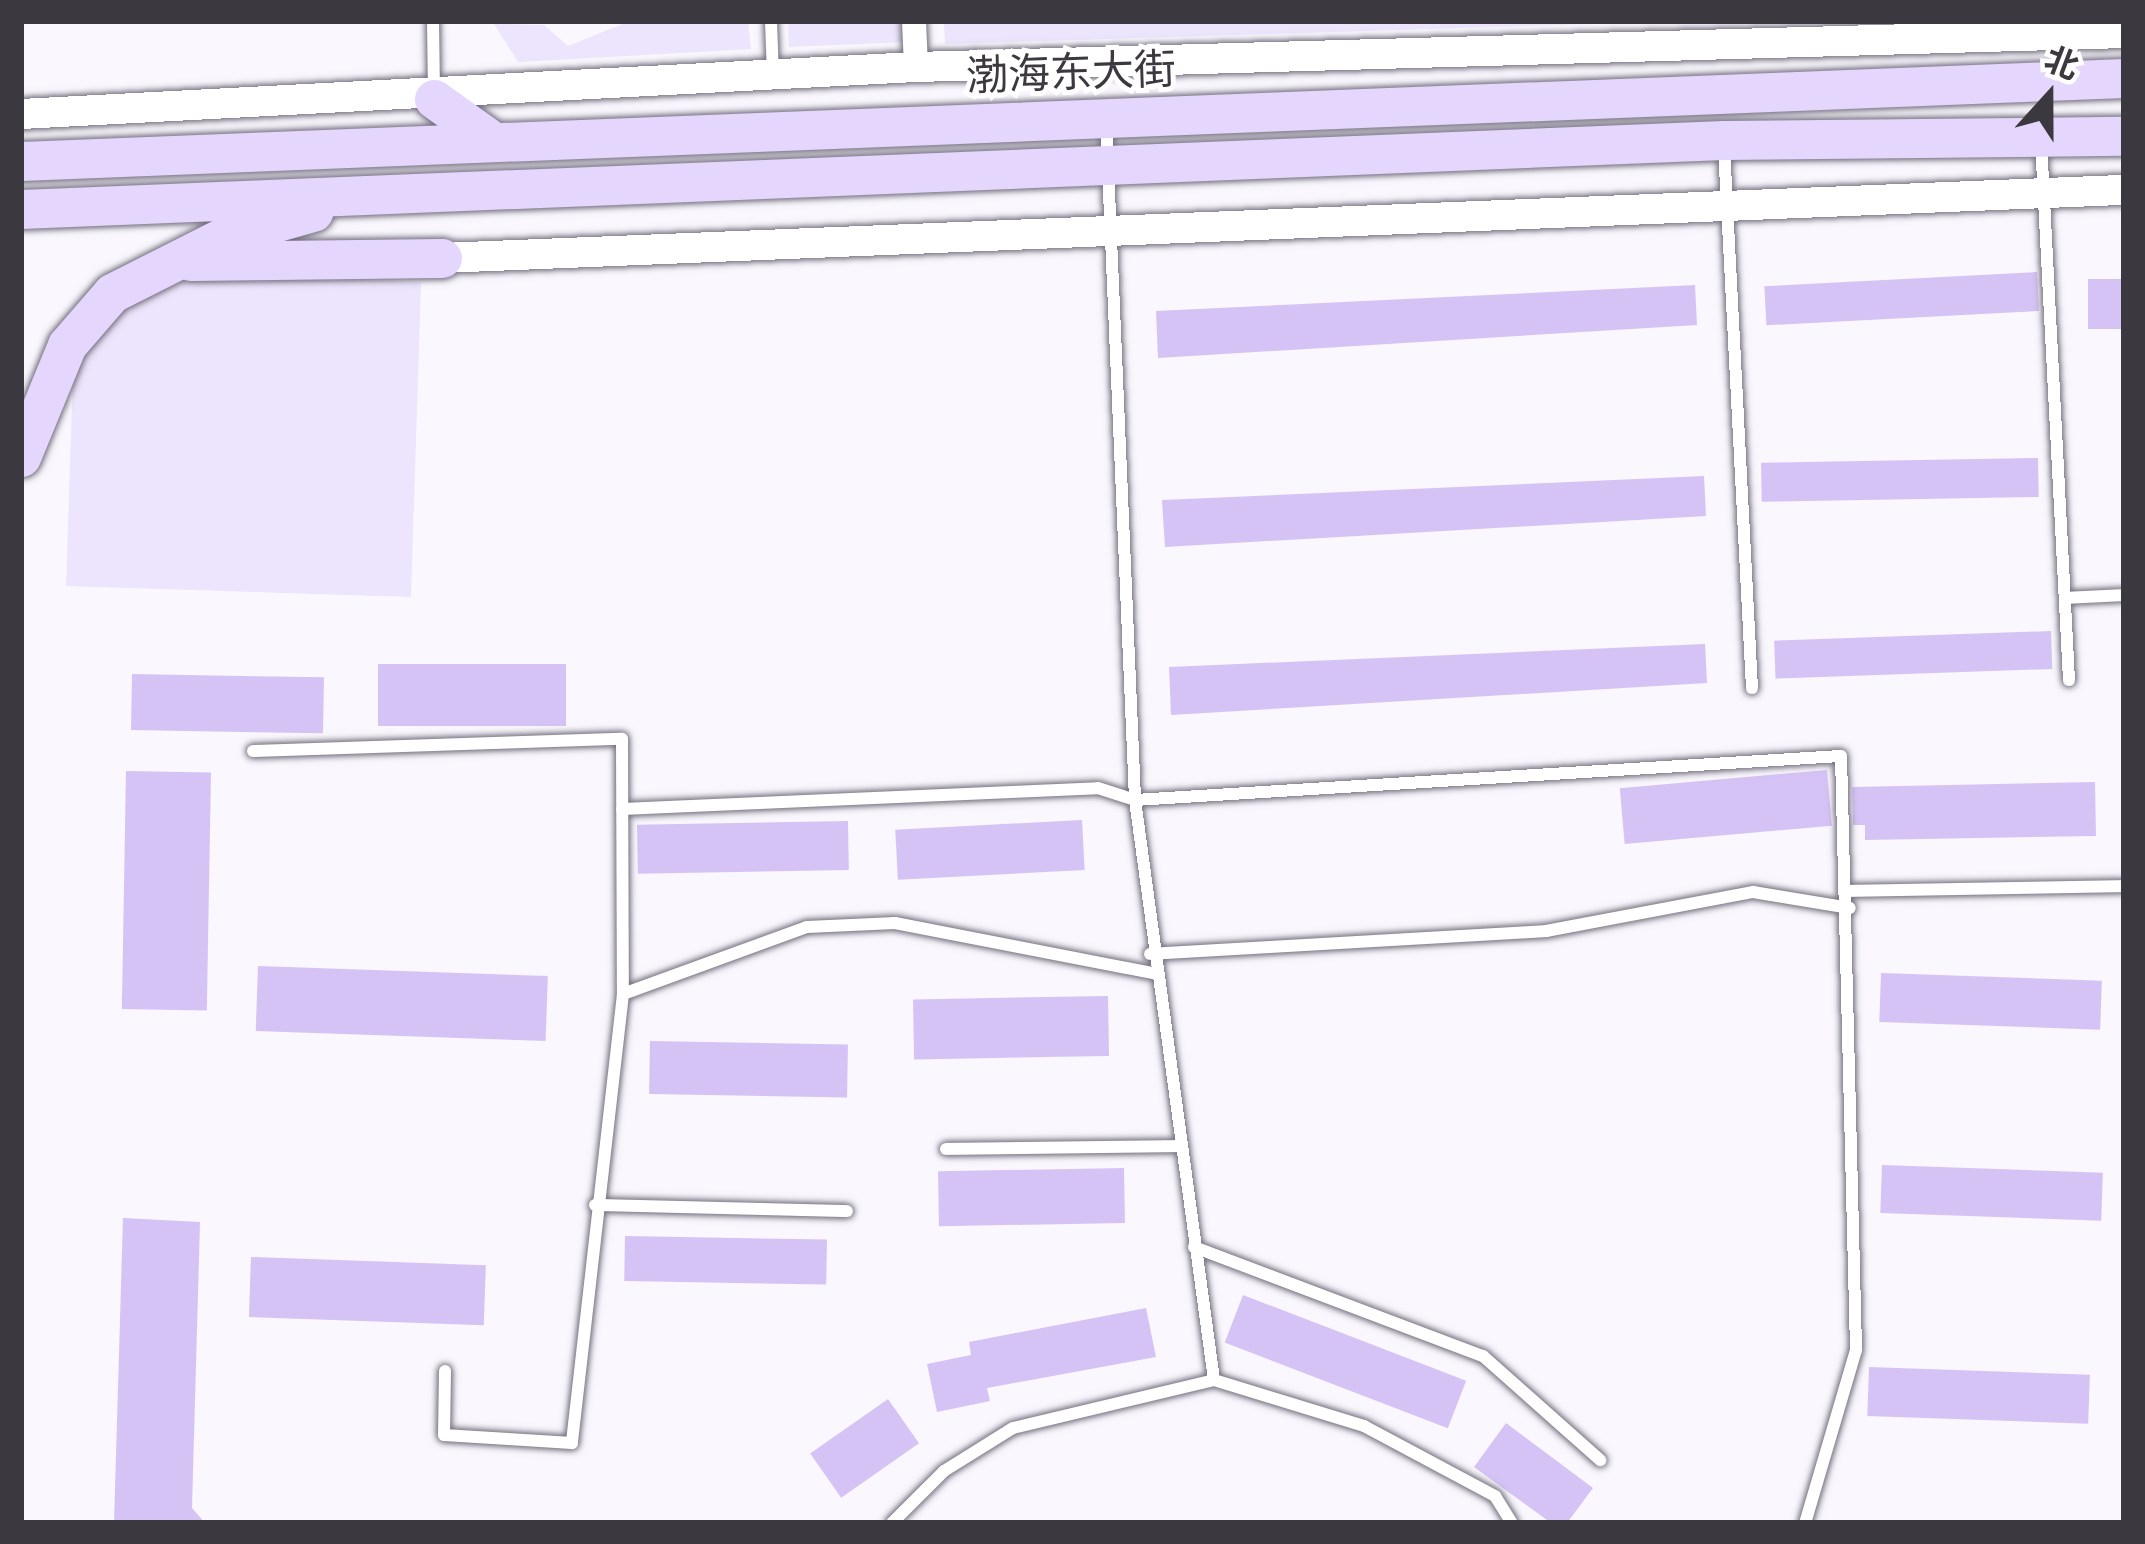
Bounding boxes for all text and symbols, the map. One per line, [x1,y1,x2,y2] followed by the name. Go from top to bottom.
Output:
[2039,35,2086,89] text: 北
[1989,36,2109,156] north arrow
[965,42,1177,100] street label: 渤海东大街

